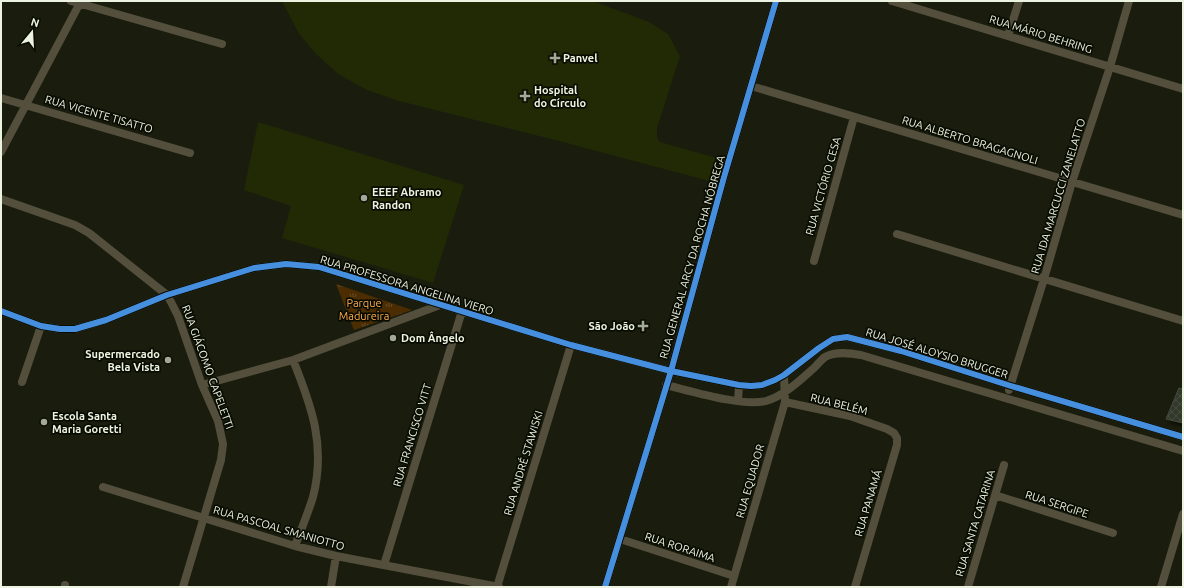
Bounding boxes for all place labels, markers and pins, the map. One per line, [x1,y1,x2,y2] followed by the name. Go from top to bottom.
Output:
[563,52,598,64] place label: Panvel
[550,53,560,63] marker: Panvel
[534,84,587,109] place label: Hospital do Círculo
[519,90,531,102] marker: Hospital do Círculo
[372,186,442,211] place label: EEEF Abramo Randon
[359,193,369,203] marker: EEEF Abramo Randon
[589,320,635,332] place label: São João
[638,321,648,331] marker: São João
[401,331,465,344] place label: Dom Ângelo
[388,333,398,343] marker: Dom Ângelo
[85,348,160,373] place label: Supermercado Bela Vista
[163,355,173,365] marker: Supermercado Bela Vista
[52,410,121,435] place label: Escola Santa Maria Goretti
[39,417,49,427] marker: Escola Santa Maria Goretti

